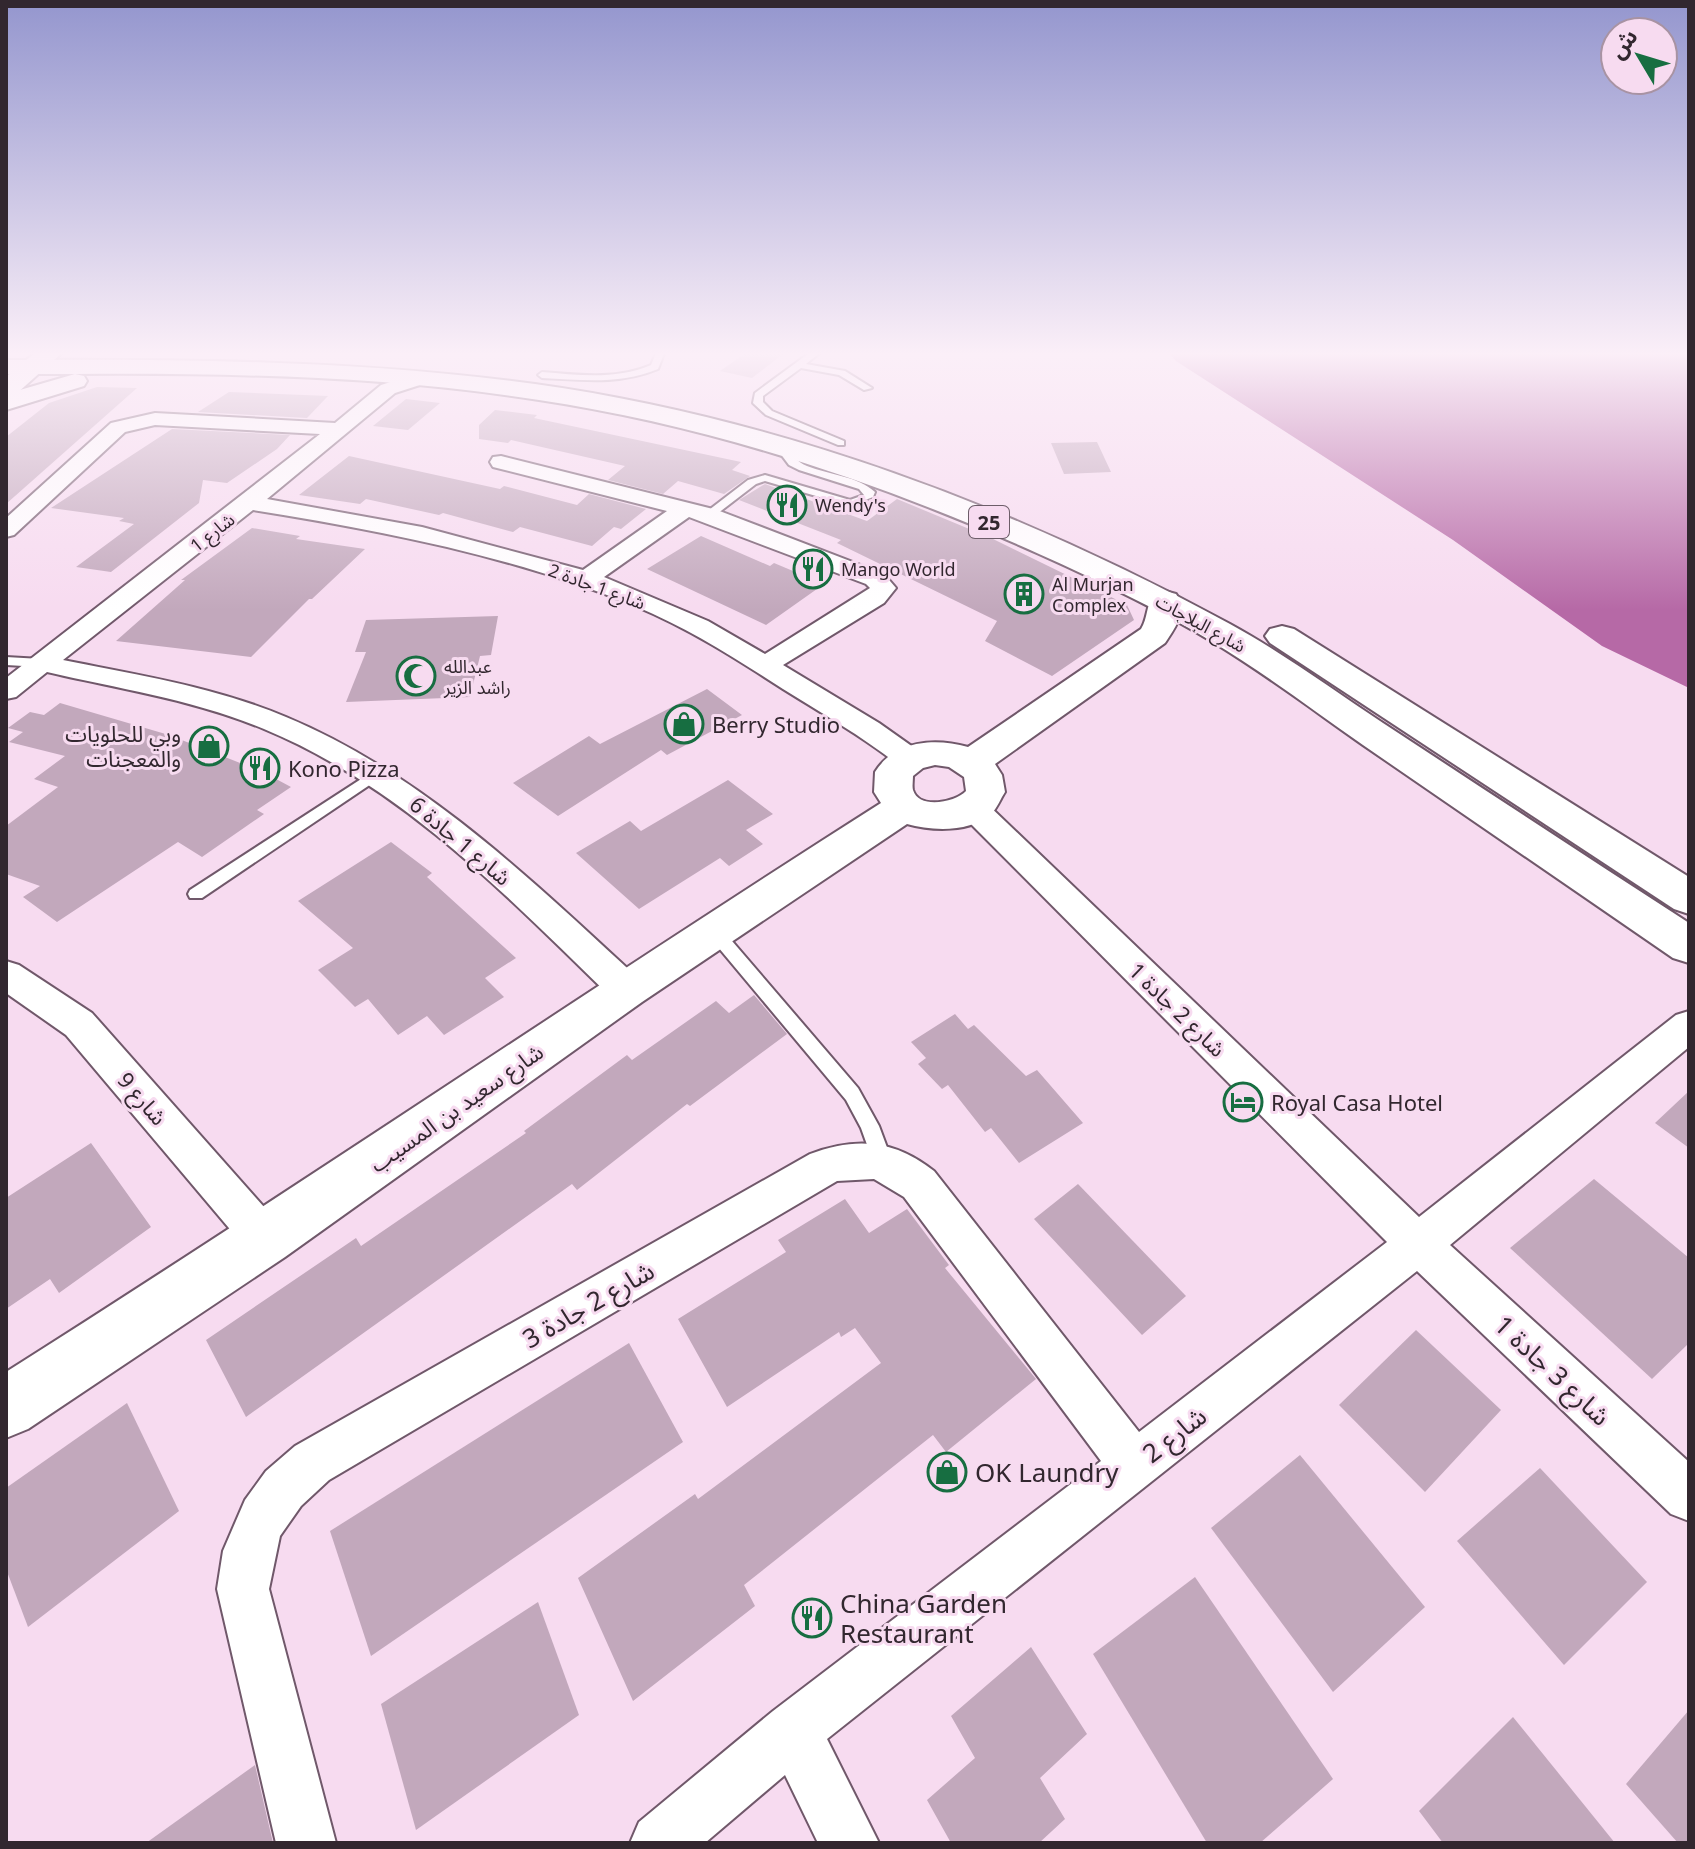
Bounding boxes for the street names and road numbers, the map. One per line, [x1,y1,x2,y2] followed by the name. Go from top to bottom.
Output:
[969,506,1009,538] road number: 25
[185,507,241,559] street label: شارع 1
[544,557,649,617] street label: شارع 1 جادة 2
[1150,588,1250,660] street label: شارع البلاجات
[402,789,518,894] street label: شارع 1 جادة 6
[1121,955,1233,1065] street label: شارع 2 جادة 1
[363,1036,550,1181] street label: شارع سعيد بن المسيب
[109,1065,174,1133] street label: شارع 9
[516,1252,661,1358] street label: شارع 2 جادة 3
[1486,1307,1619,1435] street label: شارع 3 جادة 1
[1134,1398,1215,1472] street label: شارع 2

